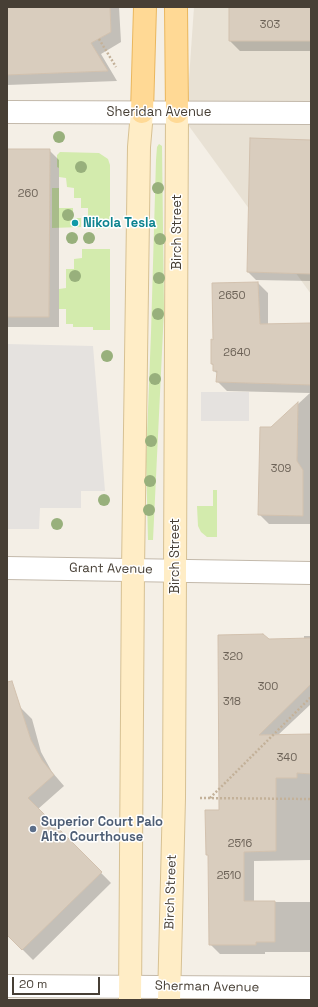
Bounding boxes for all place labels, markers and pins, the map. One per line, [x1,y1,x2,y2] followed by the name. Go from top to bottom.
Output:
[83,215,156,231] place label: Nikola Tesla
[70,218,80,228] marker: Nikola Tesla
[41,814,163,845] place label: Superior Court Palo Alto Courthouse
[28,824,38,834] marker: Superior Court Palo Alto Courthouse

